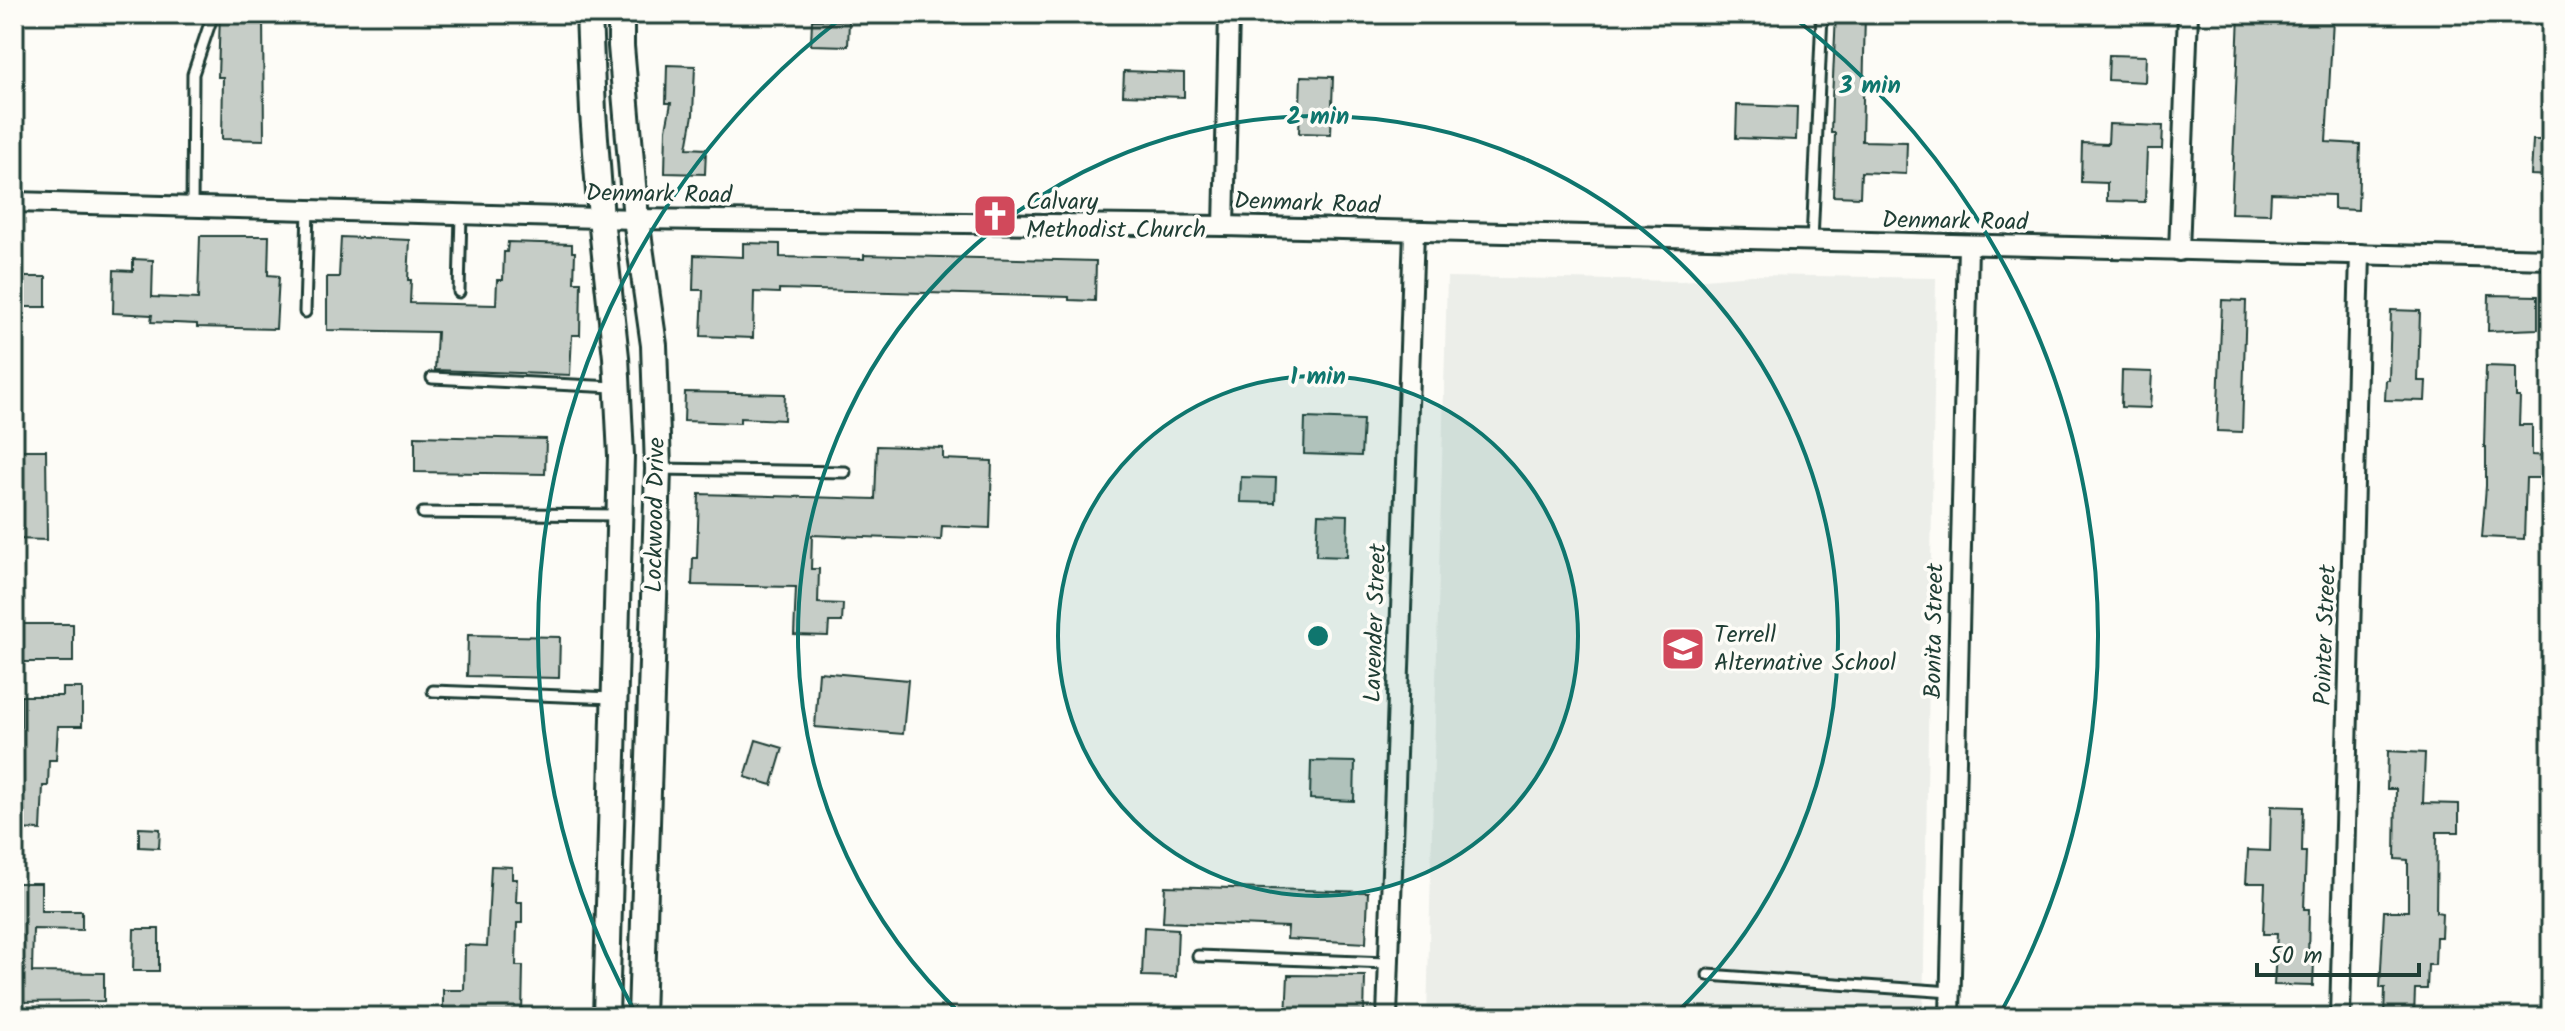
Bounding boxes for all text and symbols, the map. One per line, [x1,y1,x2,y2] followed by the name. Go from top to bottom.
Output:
[1838,67,1901,106] text: 3 min
[1287,98,1349,137] text: 2 min
[585,174,734,216] street label: Denmark Road
[1233,182,1382,226] street label: Denmark Road
[1026,183,1206,250] place label: Calvary Methodist Church
[971,192,1019,240] church icon: Calvary Methodist Church
[1881,201,2030,243] street label: Denmark Road
[1290,358,1346,397] text: 1 min
[635,437,677,593] street label: Lockwood Drive
[1354,542,1398,703] street label: Lavender Street
[1914,562,1956,699] street label: Bonita Street
[2304,563,2348,706] street label: Pointer Street
[1714,616,1896,683] place label: Terrell Alternative School
[1304,622,1332,650] centre of rings
[1659,625,1707,673] school or university icon: Terrell Alternative School
[2257,927,2419,977] scale bar
[2269,937,2323,976] text: 50 m

